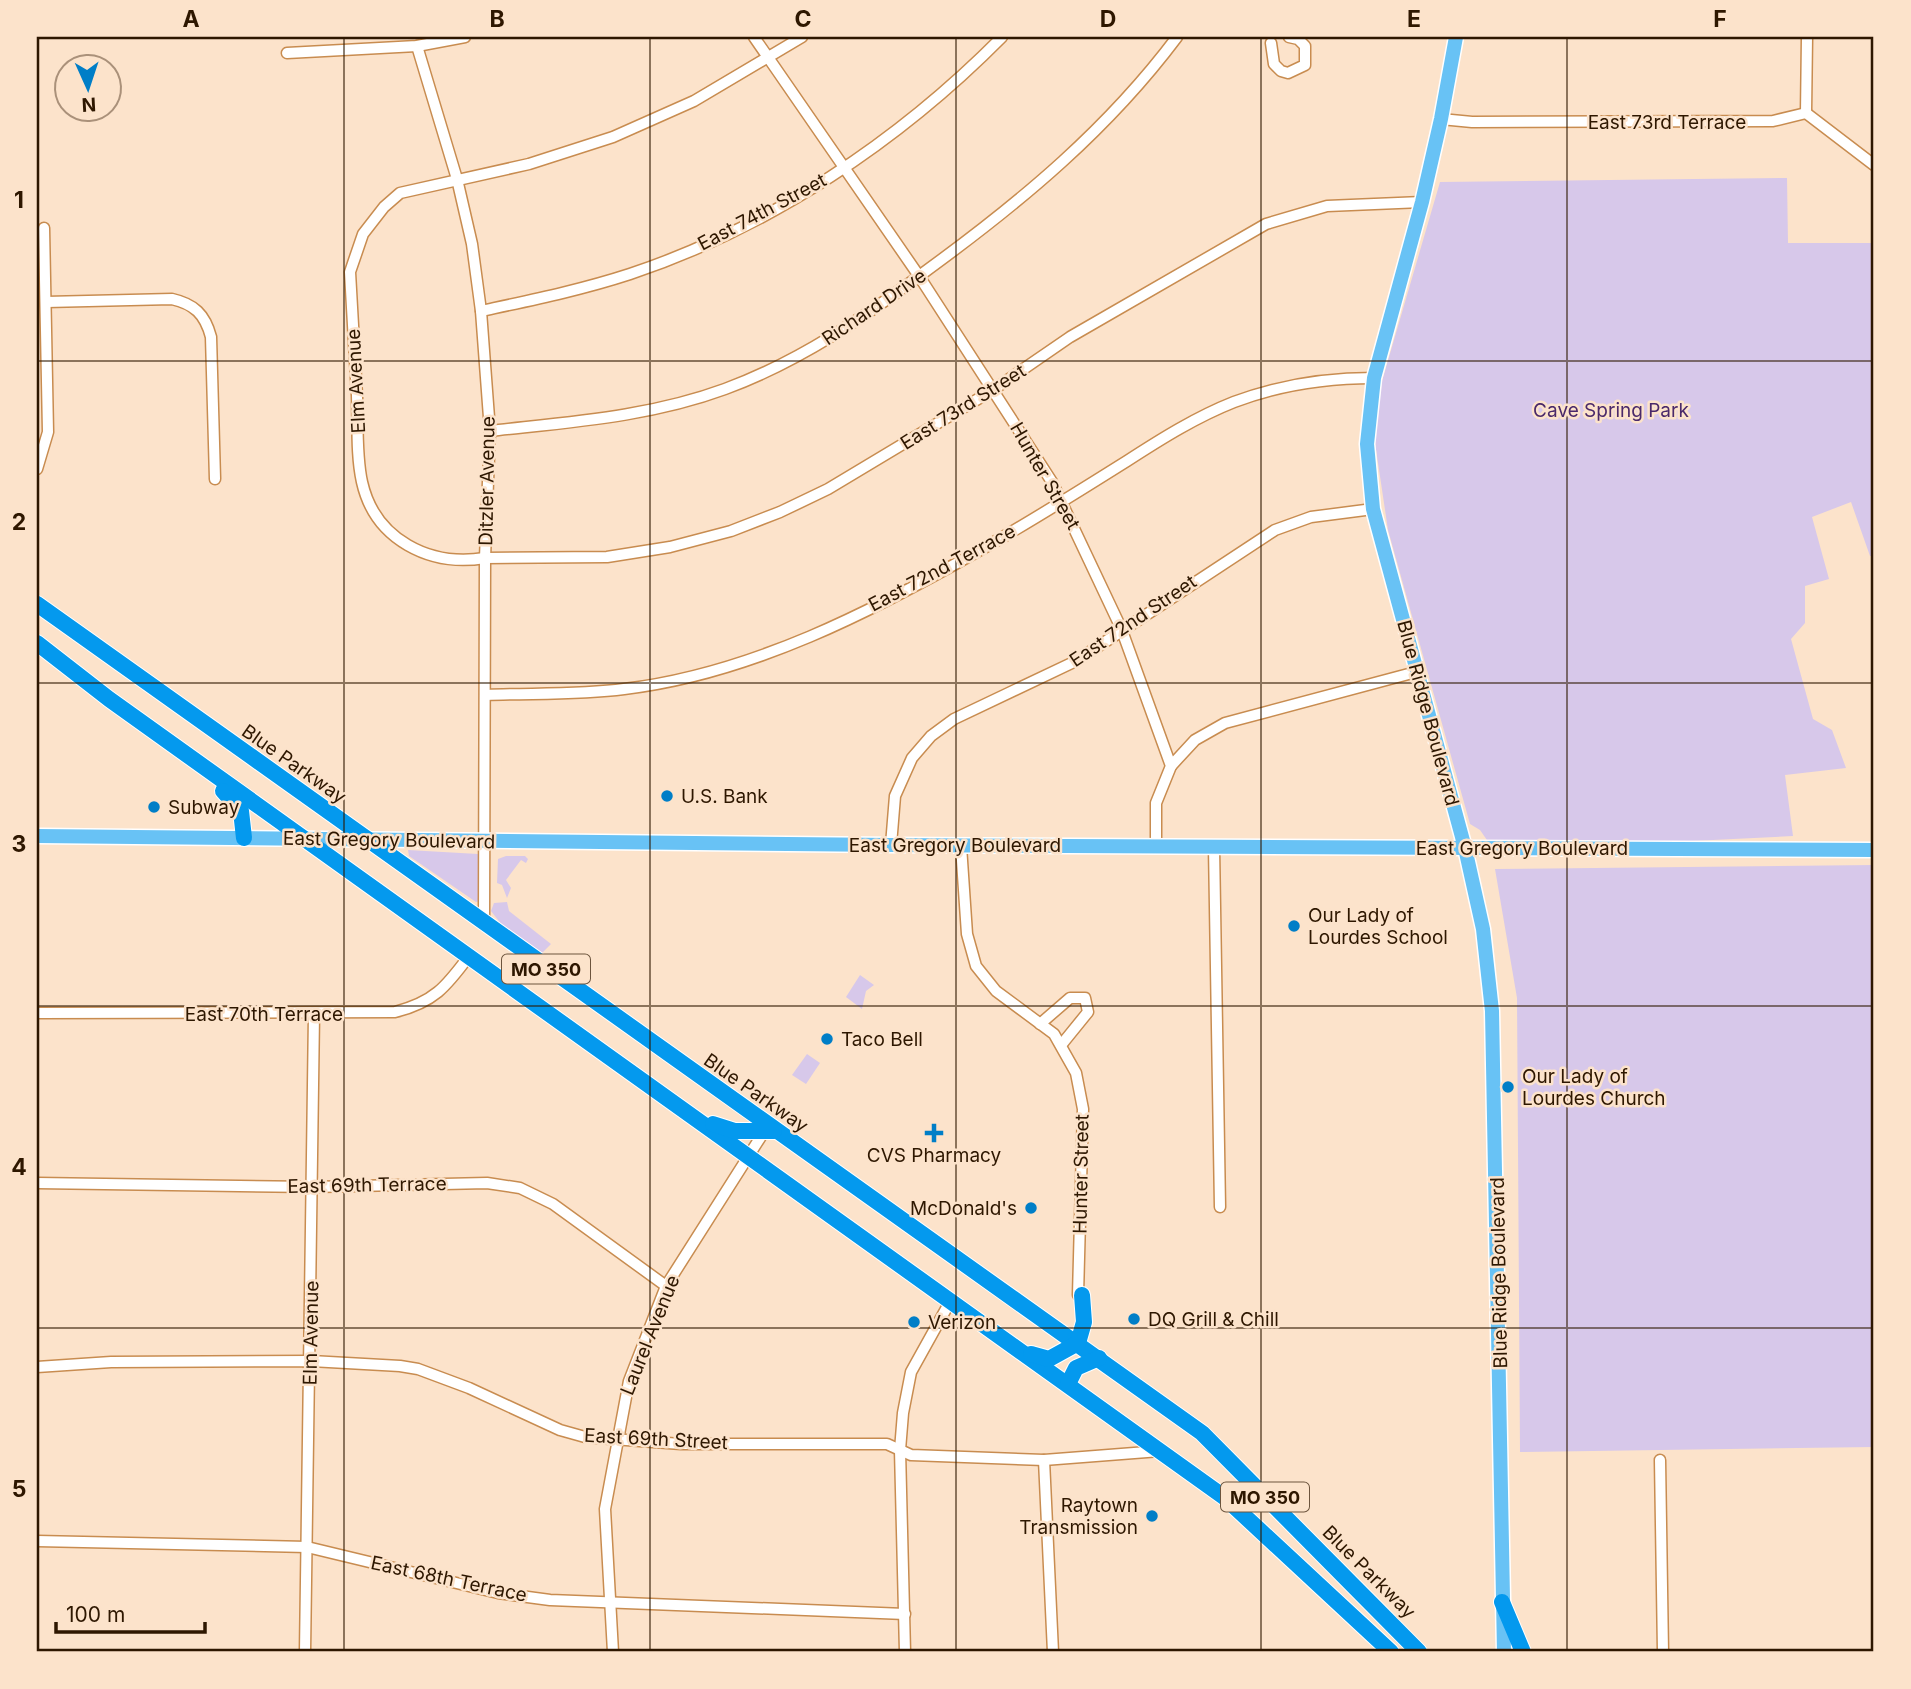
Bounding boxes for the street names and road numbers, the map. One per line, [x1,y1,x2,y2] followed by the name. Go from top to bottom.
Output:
[1588,111,1746,134] street label: East 73rd Terrace
[694,169,830,255] street label: East 74th Street
[818,264,930,350] street label: Richard Drive
[342,328,370,434] street label: Elm Avenue
[896,359,1030,455] street label: East 73rd Street
[474,416,500,546] street label: Ditzler Avenue
[1005,418,1085,534] street label: Hunter Street
[865,520,1019,616] street label: East 72nd Terrace
[1065,570,1201,672] street label: East 72nd Street
[1392,618,1464,808] street label: Blue Ridge Boulevard
[237,720,351,809] street label: Blue Parkway
[283,827,495,853] street label: East Gregory Boulevard
[849,834,1061,857] street label: East Gregory Boulevard
[1416,837,1628,860] street label: East Gregory Boulevard
[502,954,590,984] road number: MO 350
[185,1003,343,1026] street label: East 70th Terrace
[699,1049,813,1138] street label: Blue Parkway
[1068,1114,1094,1234] street label: Hunter Street
[287,1172,447,1198] street label: East 69th Terrace
[1486,1177,1512,1369] street label: Blue Ridge Boulevard
[616,1272,684,1398] street label: Laurel Avenue
[299,1280,323,1386] street label: Elm Avenue
[584,1424,728,1454] street label: East 69th Street
[1221,1482,1309,1512] road number: MO 350
[1318,1521,1420,1623] street label: Blue Parkway
[369,1551,529,1607] street label: East 68th Terrace

